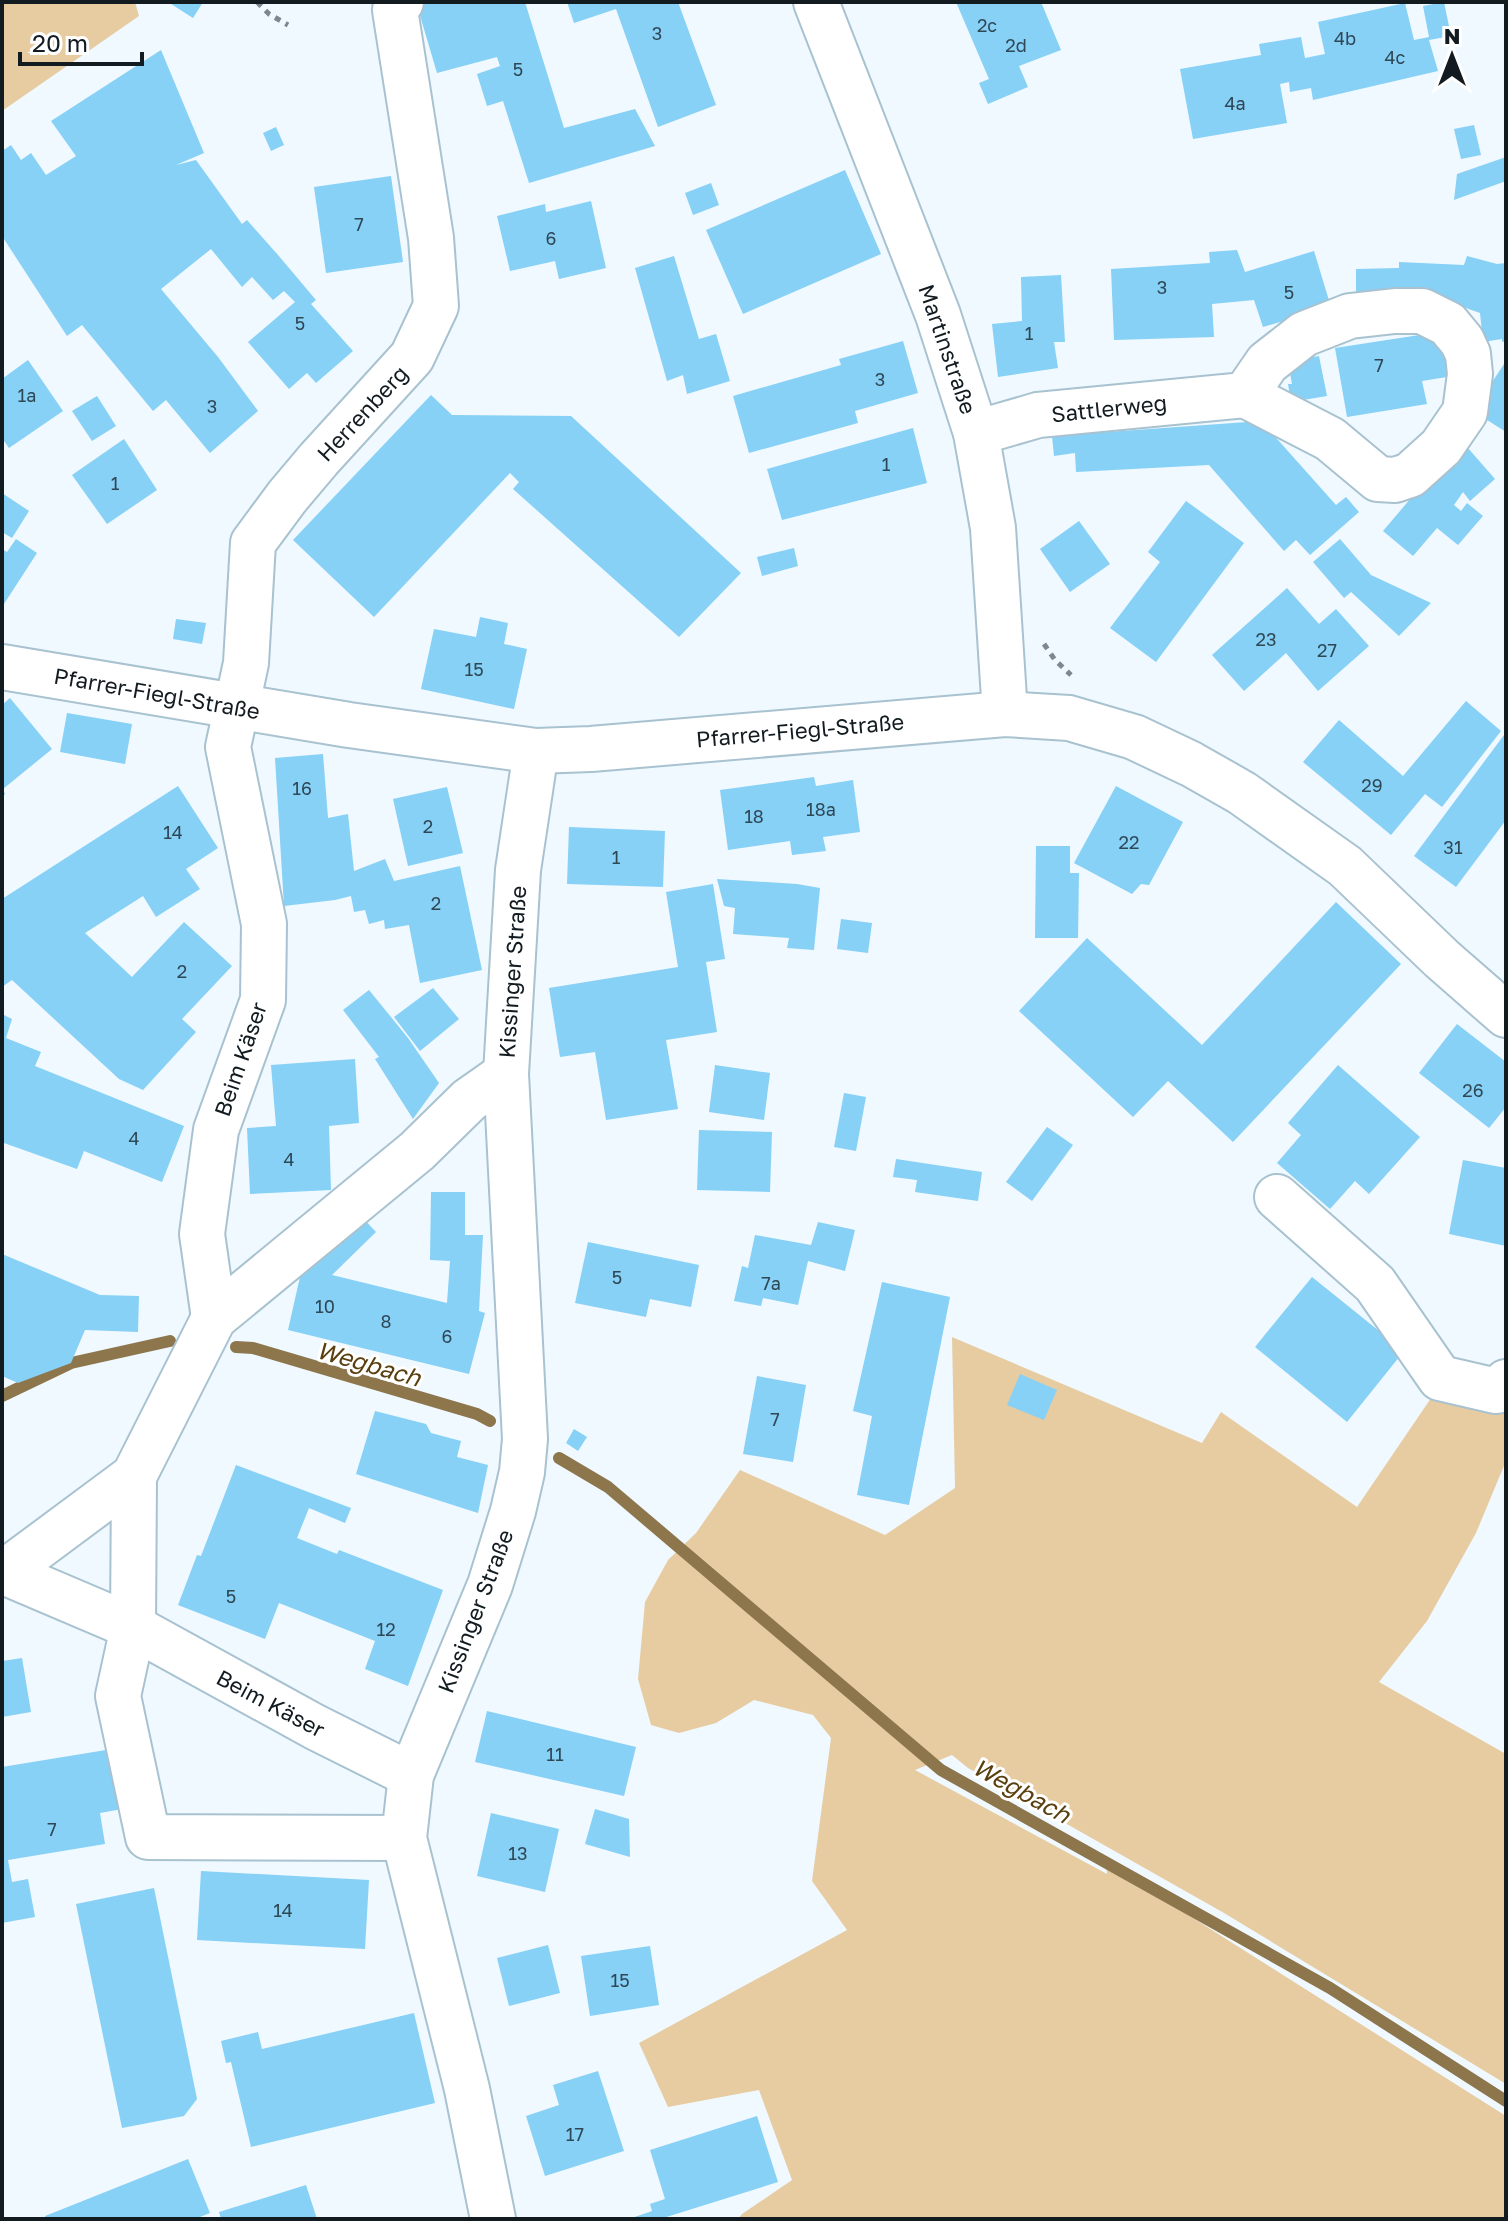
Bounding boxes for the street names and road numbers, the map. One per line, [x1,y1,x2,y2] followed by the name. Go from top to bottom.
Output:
[913,281,983,417] street label: Martinstraße
[311,360,413,466] street label: Herrenberg
[1050,389,1168,427] street label: Sattlerweg
[52,662,262,724] street label: Pfarrer-Fiegl-Straße
[695,707,905,753] street label: Pfarrer-Fiegl-Straße
[493,885,531,1059] street label: Kissinger Straße
[208,998,272,1120] street label: Beim Käser
[431,1525,519,1697] street label: Kissinger Straße
[212,1663,330,1743] street label: Beim Käser

